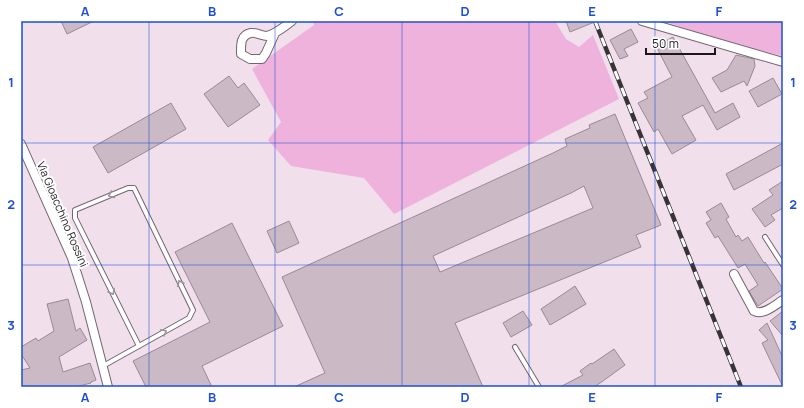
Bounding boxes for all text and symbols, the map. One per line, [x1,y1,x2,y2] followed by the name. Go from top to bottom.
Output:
[81,2,90,20] text: A
[208,2,216,20] text: B
[334,2,344,20] text: C
[460,2,470,20] text: D
[588,2,596,20] text: E
[716,2,723,20] text: F
[646,30,715,56] scale bar
[652,35,679,52] text: 50 m
[8,73,14,91] text: 1
[790,73,796,91] text: 1
[34,159,92,269] street label: Via Gioacchino Rossini
[108,190,116,198] one-way arrow
[7,195,15,213] text: 2
[789,195,797,213] text: 2
[177,280,185,287] one-way arrow
[107,288,115,295] one-way arrow
[7,316,15,334] text: 3
[789,316,797,334] text: 3
[160,329,167,337] one-way arrow
[81,388,90,406] text: A
[208,388,216,406] text: B
[334,388,344,406] text: C
[460,388,470,406] text: D
[588,388,596,406] text: E
[716,388,723,406] text: F

